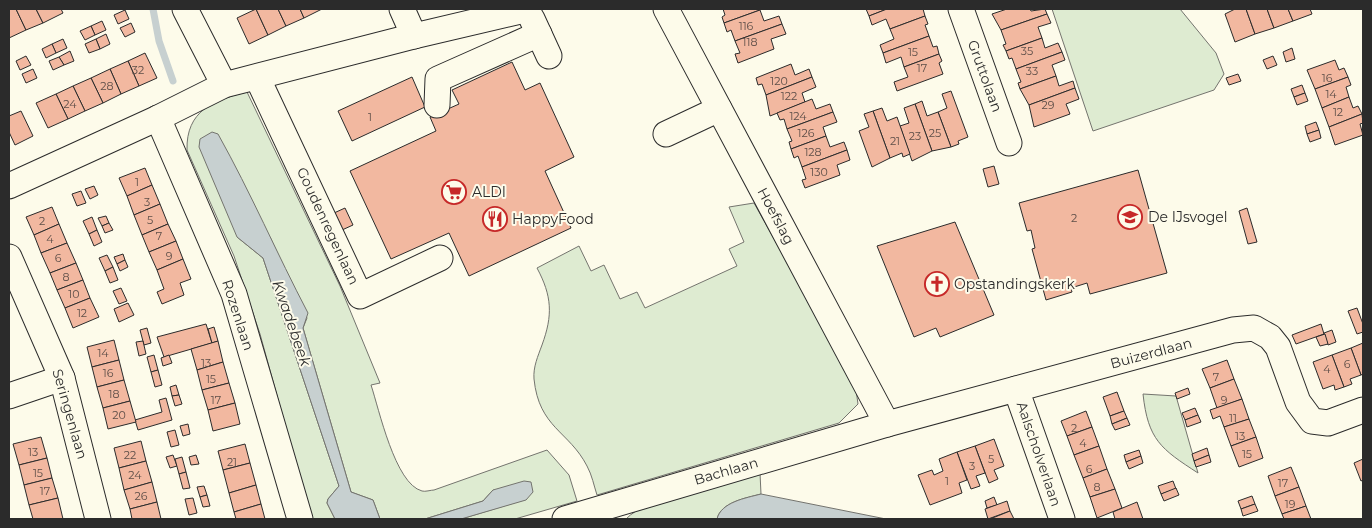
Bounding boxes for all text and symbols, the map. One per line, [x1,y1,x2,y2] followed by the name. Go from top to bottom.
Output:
[739,19,754,33] house number: 116
[743,35,757,49] house number: 118
[964,38,1006,114] street label: Gruttolaan
[1021,44,1033,58] house number: 35
[908,45,918,59] house number: 15
[917,61,927,75] house number: 17
[132,63,144,77] house number: 32
[1026,64,1038,78] house number: 33
[1322,71,1333,85] house number: 16
[770,74,788,88] house number: 120
[100,79,114,93] house number: 28
[1325,87,1337,101] house number: 14
[781,89,797,103] house number: 122
[63,97,77,111] house number: 24
[1042,98,1055,112] house number: 29
[1333,105,1343,119] house number: 12
[789,109,807,123] house number: 124
[368,110,372,124] house number: 1
[798,126,815,140] house number: 126
[929,126,941,140] house number: 25
[909,129,921,143] house number: 23
[890,134,900,148] house number: 21
[804,145,822,159] house number: 128
[293,164,363,288] street label: Goudenregenlaan
[810,165,828,179] house number: 130
[135,175,139,189] house number: 1
[441,179,467,205] supermarket icon: ALDI
[472,183,506,201] place label: ALDI
[754,184,798,248] street label: Hoefslag
[144,195,150,209] house number: 3
[1117,204,1143,230] school or university icon: De IJsvogel
[482,206,508,232] restaurant icon: HappyFood
[1148,208,1228,226] place label: De IJsvogel
[512,210,594,228] place label: HappyFood
[1071,211,1077,225] house number: 2
[147,213,153,227] house number: 5
[39,214,45,228] house number: 2
[156,229,162,243] house number: 7
[46,232,54,246] house number: 4
[166,249,173,263] house number: 9
[55,251,62,265] house number: 6
[62,270,70,284] house number: 8
[924,271,950,297] church icon: Opstandingskerk
[954,275,1075,293] place label: Opstandingskerk
[218,277,258,353] street label: Rozenlaan
[268,278,316,370] water label: Kwadebeek
[68,287,80,301] house number: 10
[77,306,87,320] house number: 12
[1108,333,1194,373] street label: Buizerdlaan
[97,346,109,360] house number: 14
[201,356,211,370] house number: 13
[1344,357,1351,371] house number: 6
[1323,362,1331,376] house number: 4
[103,366,114,380] house number: 16
[49,367,91,461] street label: Seringenlaan
[1213,370,1219,384] house number: 7
[206,372,216,386] house number: 15
[109,387,120,401] house number: 18
[211,393,221,407] house number: 17
[1221,393,1228,407] house number: 9
[1013,399,1065,509] street label: Aalscholverlaan
[112,408,126,422] house number: 20
[1229,411,1237,425] house number: 11
[1071,421,1077,435] house number: 2
[1235,429,1245,443] house number: 13
[1079,436,1087,450] house number: 4
[28,445,38,459] house number: 13
[1242,447,1252,461] house number: 15
[124,448,136,462] house number: 22
[988,452,994,466] house number: 5
[692,453,760,489] street label: Bachlaan
[227,455,237,469] house number: 21
[969,459,975,473] house number: 3
[1086,462,1093,476] house number: 6
[33,466,43,480] house number: 15
[128,468,142,482] house number: 24
[945,474,949,488] house number: 1
[1278,476,1288,490] house number: 17
[1093,480,1101,494] house number: 8
[40,484,50,498] house number: 17
[135,489,148,503] house number: 26
[1285,497,1296,511] house number: 19

